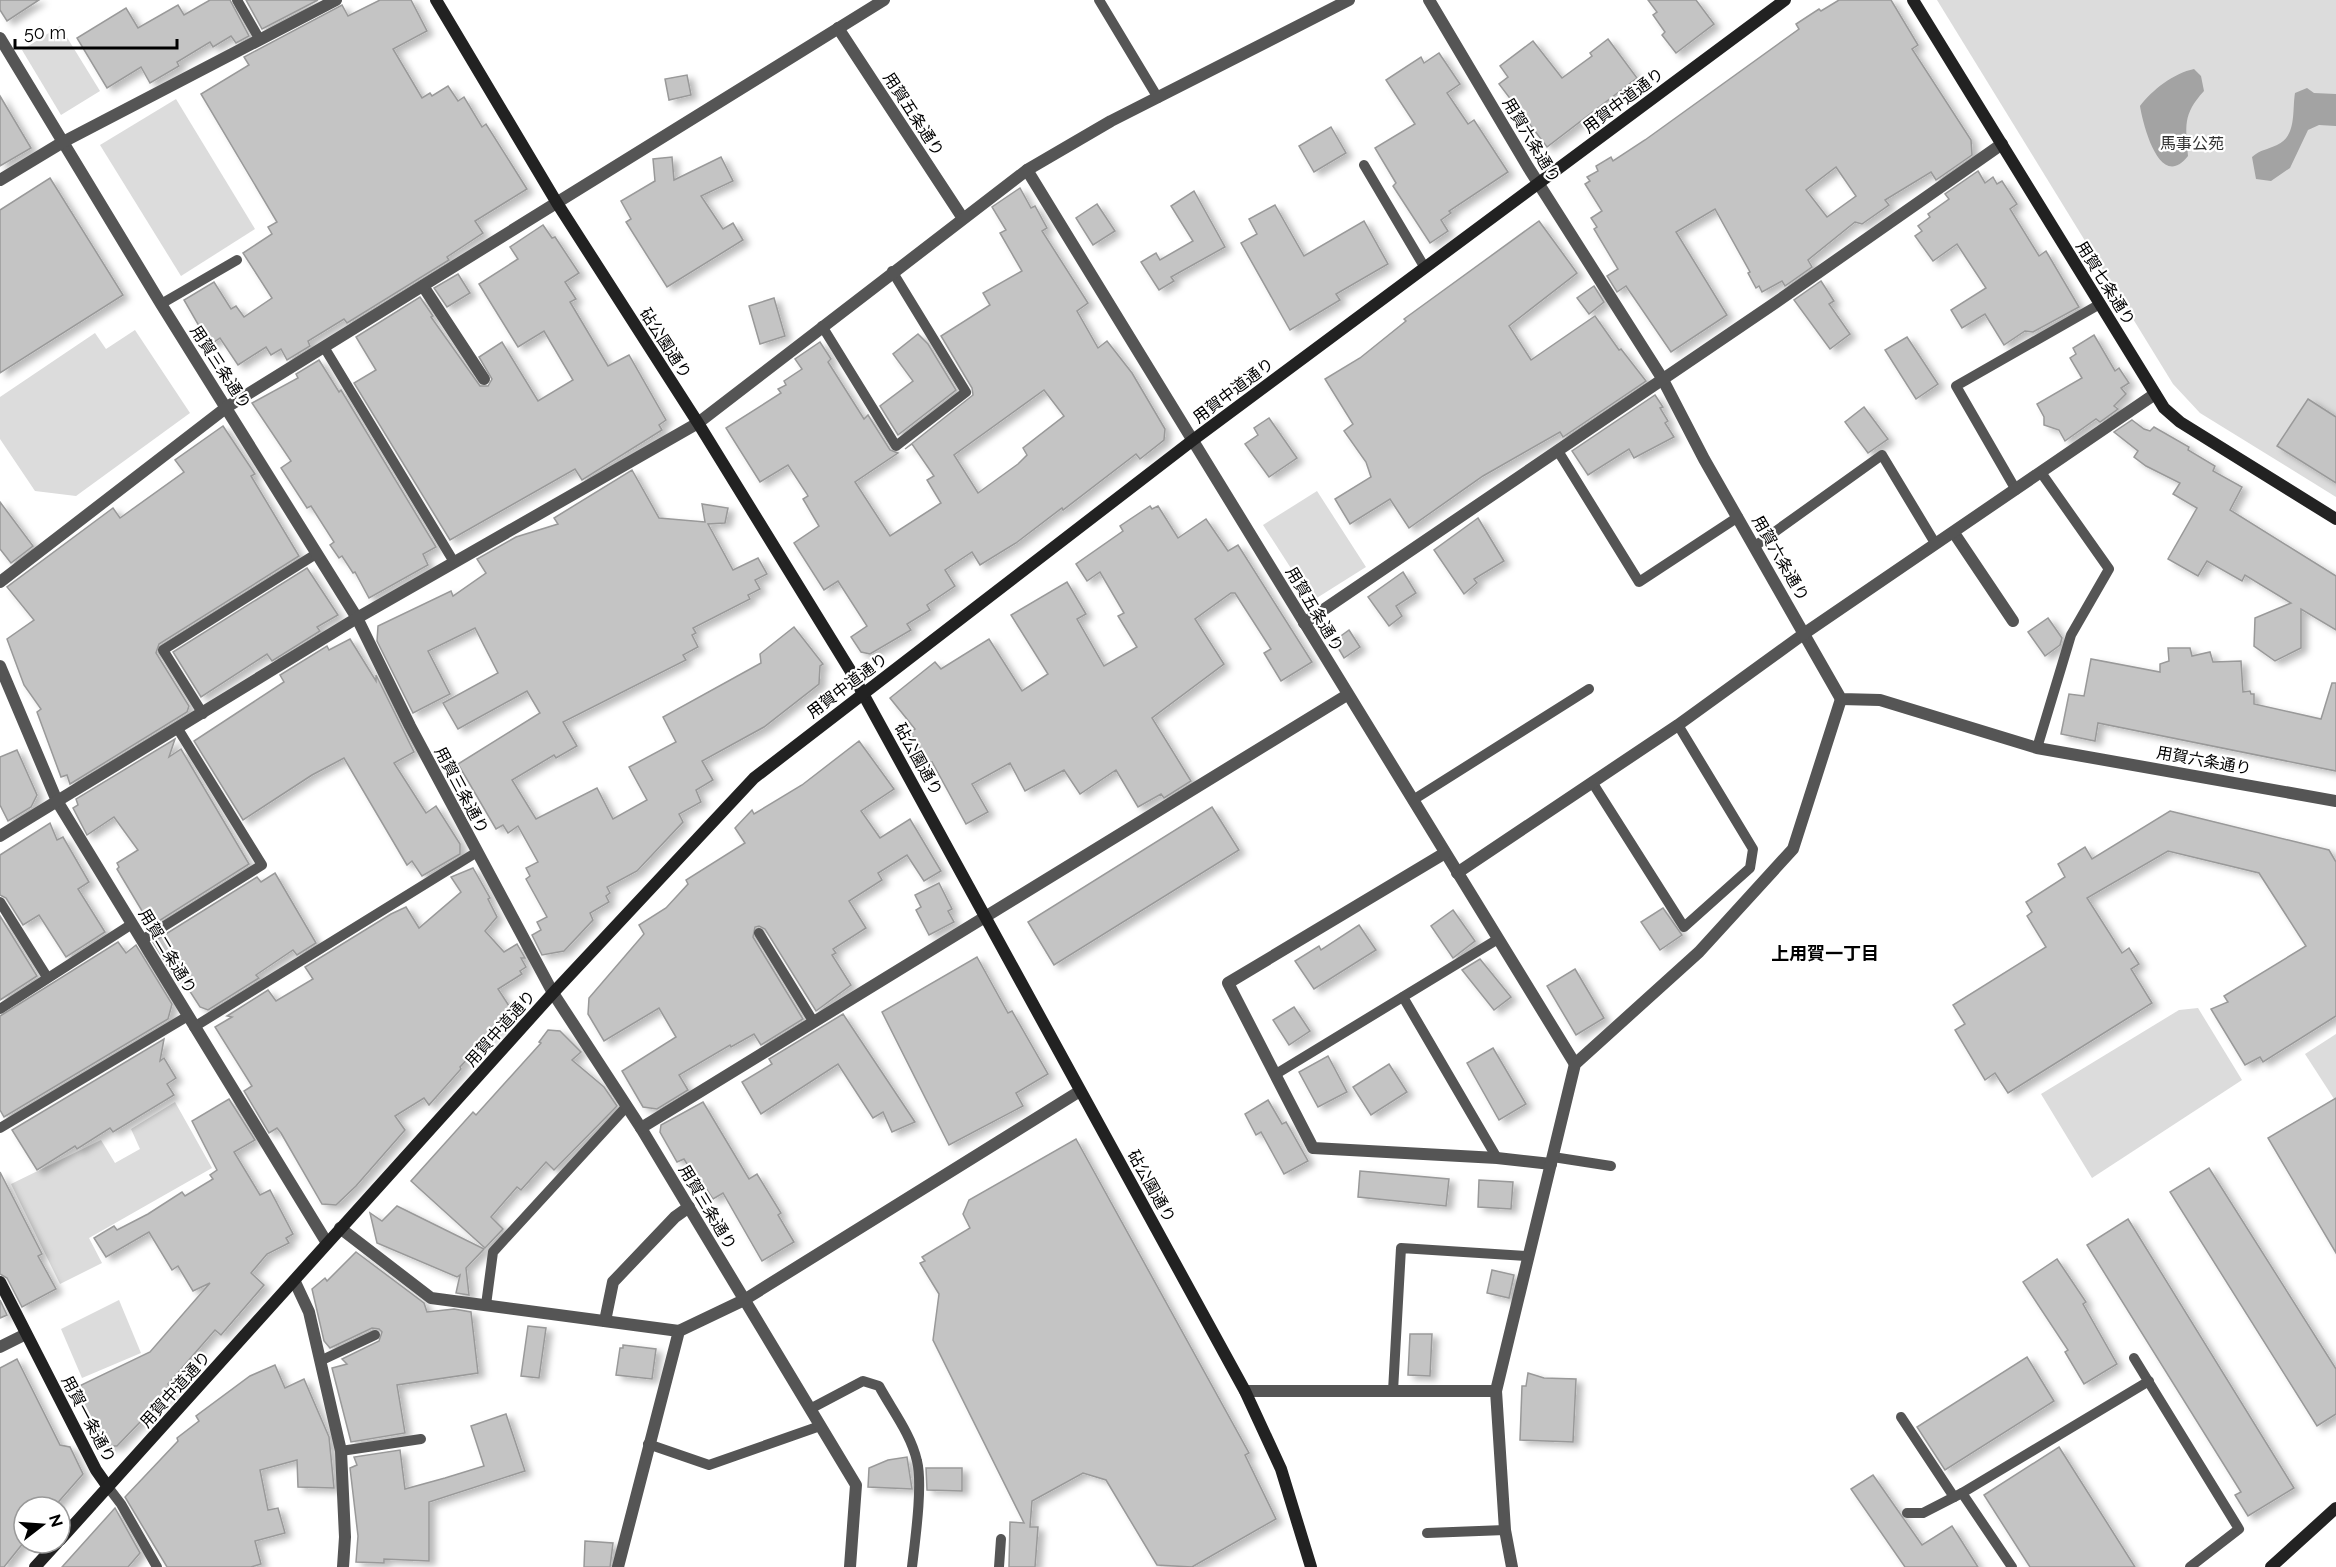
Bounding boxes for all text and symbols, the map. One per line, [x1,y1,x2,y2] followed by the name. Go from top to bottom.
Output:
[15,12,177,50] scale bar
[24,22,66,43] text: 50 m
[1579,64,1667,137] street label: 用賀中道通り
[879,69,948,160] street label: 用賀五条通り
[1499,94,1564,186] street label: 用賀六条通り
[2160,134,2224,153] park label: 馬事公苑
[2072,238,2139,329] street label: 用賀七条通り
[636,305,695,382] street label: 砧公園通り
[186,322,255,413] street label: 用賀三条通り
[1189,354,1277,427] street label: 用賀中道通り
[1748,512,1813,605] street label: 用賀六条通り
[1282,563,1347,655] street label: 用賀五条通り
[803,649,891,722] street label: 用賀中道通り
[891,720,946,799] street label: 砧公園通り
[431,743,492,837] street label: 用賀三条通り
[2155,743,2253,778] street label: 用賀六条通り
[135,905,200,997] street label: 用賀二条通り
[1771,943,1879,964] district label: 上用賀一丁目
[461,986,540,1070] street label: 用賀中道通り
[1124,1147,1179,1226] street label: 砧公園通り
[675,1161,740,1253] street label: 用賀三条通り
[136,1347,215,1431] street label: 用賀中道通り
[58,1372,119,1466] street label: 用賀一条通り
[12,1495,72,1555] north arrow
[45,1512,67,1529] text: N

